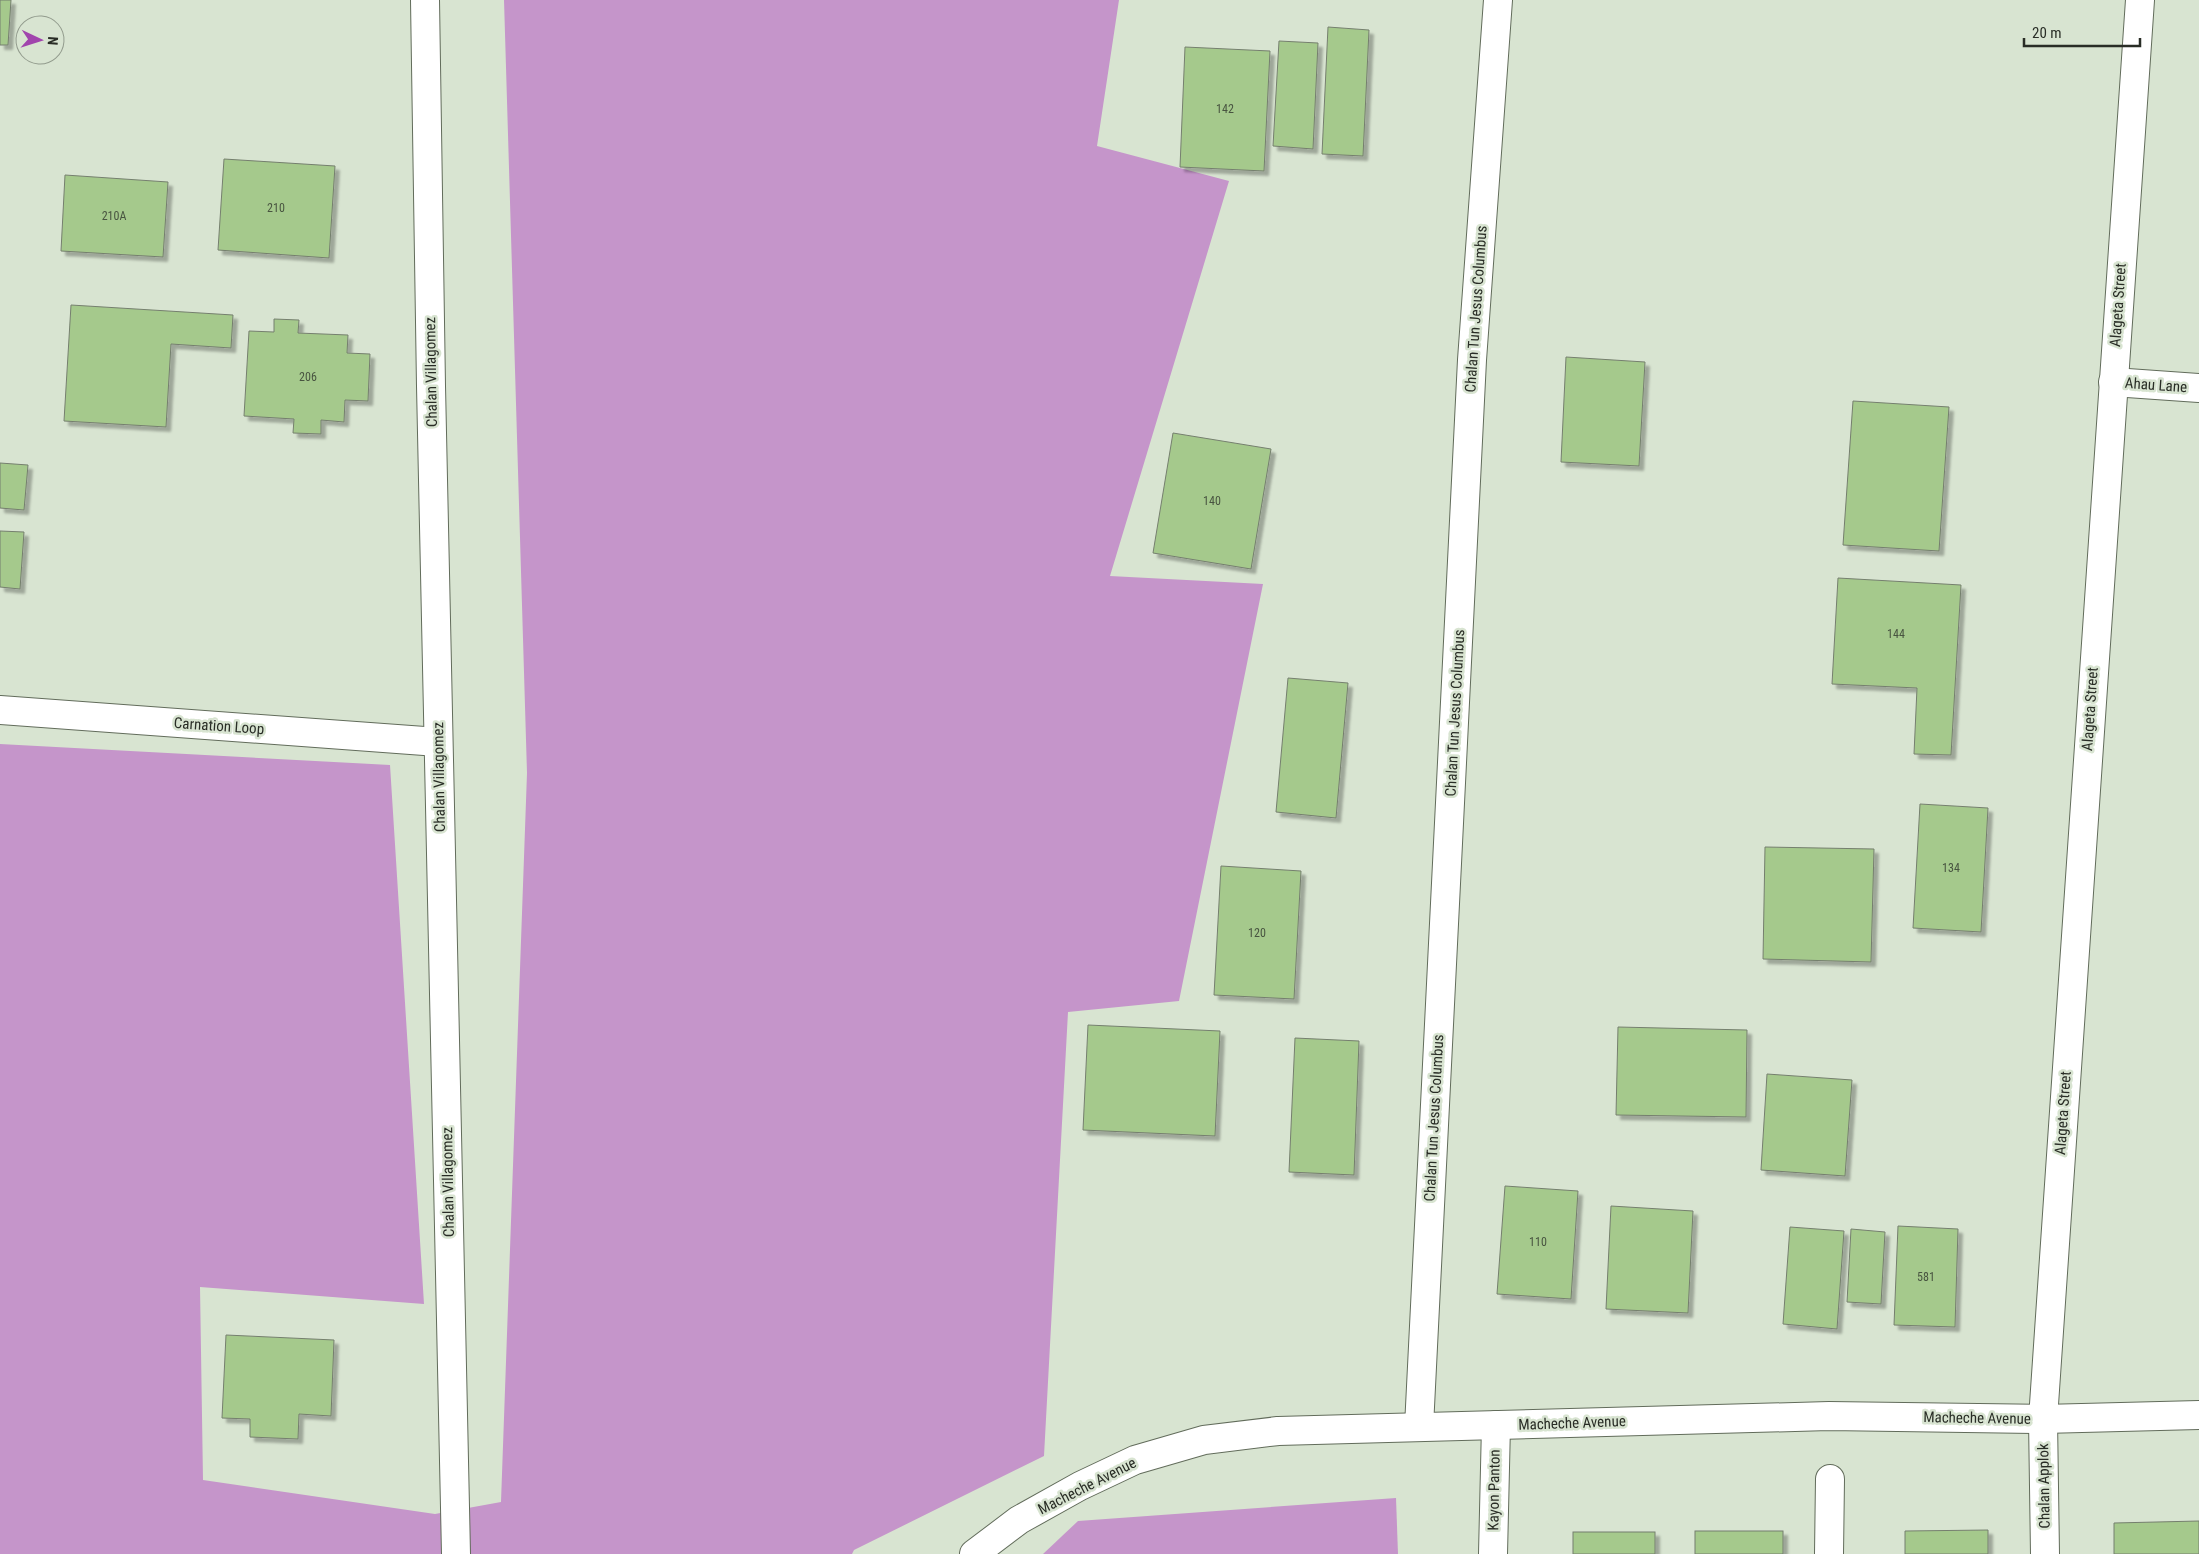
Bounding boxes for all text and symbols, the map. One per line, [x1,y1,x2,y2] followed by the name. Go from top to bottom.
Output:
[15,15,65,65] north arrow
[2024,15,2140,47] scale bar
[2032,24,2062,42] text: 20 m
[45,36,61,46] text: N
[1216,102,1234,116] house number: 142
[267,201,285,215] house number: 210
[102,209,126,223] house number: 210A
[1461,225,1491,393] street label: Chalan Tun Jesus Columbus
[2106,263,2130,347] street label: Alageta Street
[421,317,441,427] street label: Chalan Villagomez
[299,370,317,384] house number: 206
[2124,374,2188,396] street label: Ahau Lane
[1203,494,1221,508] house number: 140
[1887,627,1905,641] house number: 144
[1442,629,1468,797] street label: Chalan Tun Jesus Columbus
[2078,667,2102,751] street label: Alageta Street
[173,714,265,738] street label: Carnation Loop
[429,722,449,832] street label: Chalan Villagomez
[1942,861,1960,875] house number: 134
[1248,926,1266,940] house number: 120
[1421,1034,1447,1202] street label: Chalan Tun Jesus Columbus
[2051,1071,2075,1155] street label: Alageta Street
[438,1127,458,1237] street label: Chalan Villagomez
[1529,1235,1547,1249] house number: 110
[1917,1270,1935,1284] house number: 581
[1923,1408,2031,1428] street label: Macheche Avenue
[1518,1412,1626,1434] street label: Macheche Avenue
[2034,1443,2054,1529] street label: Chalan Applok
[1484,1449,1504,1531] street label: Kayon Panton
[1035,1454,1139,1518] street label: Macheche Avenue

